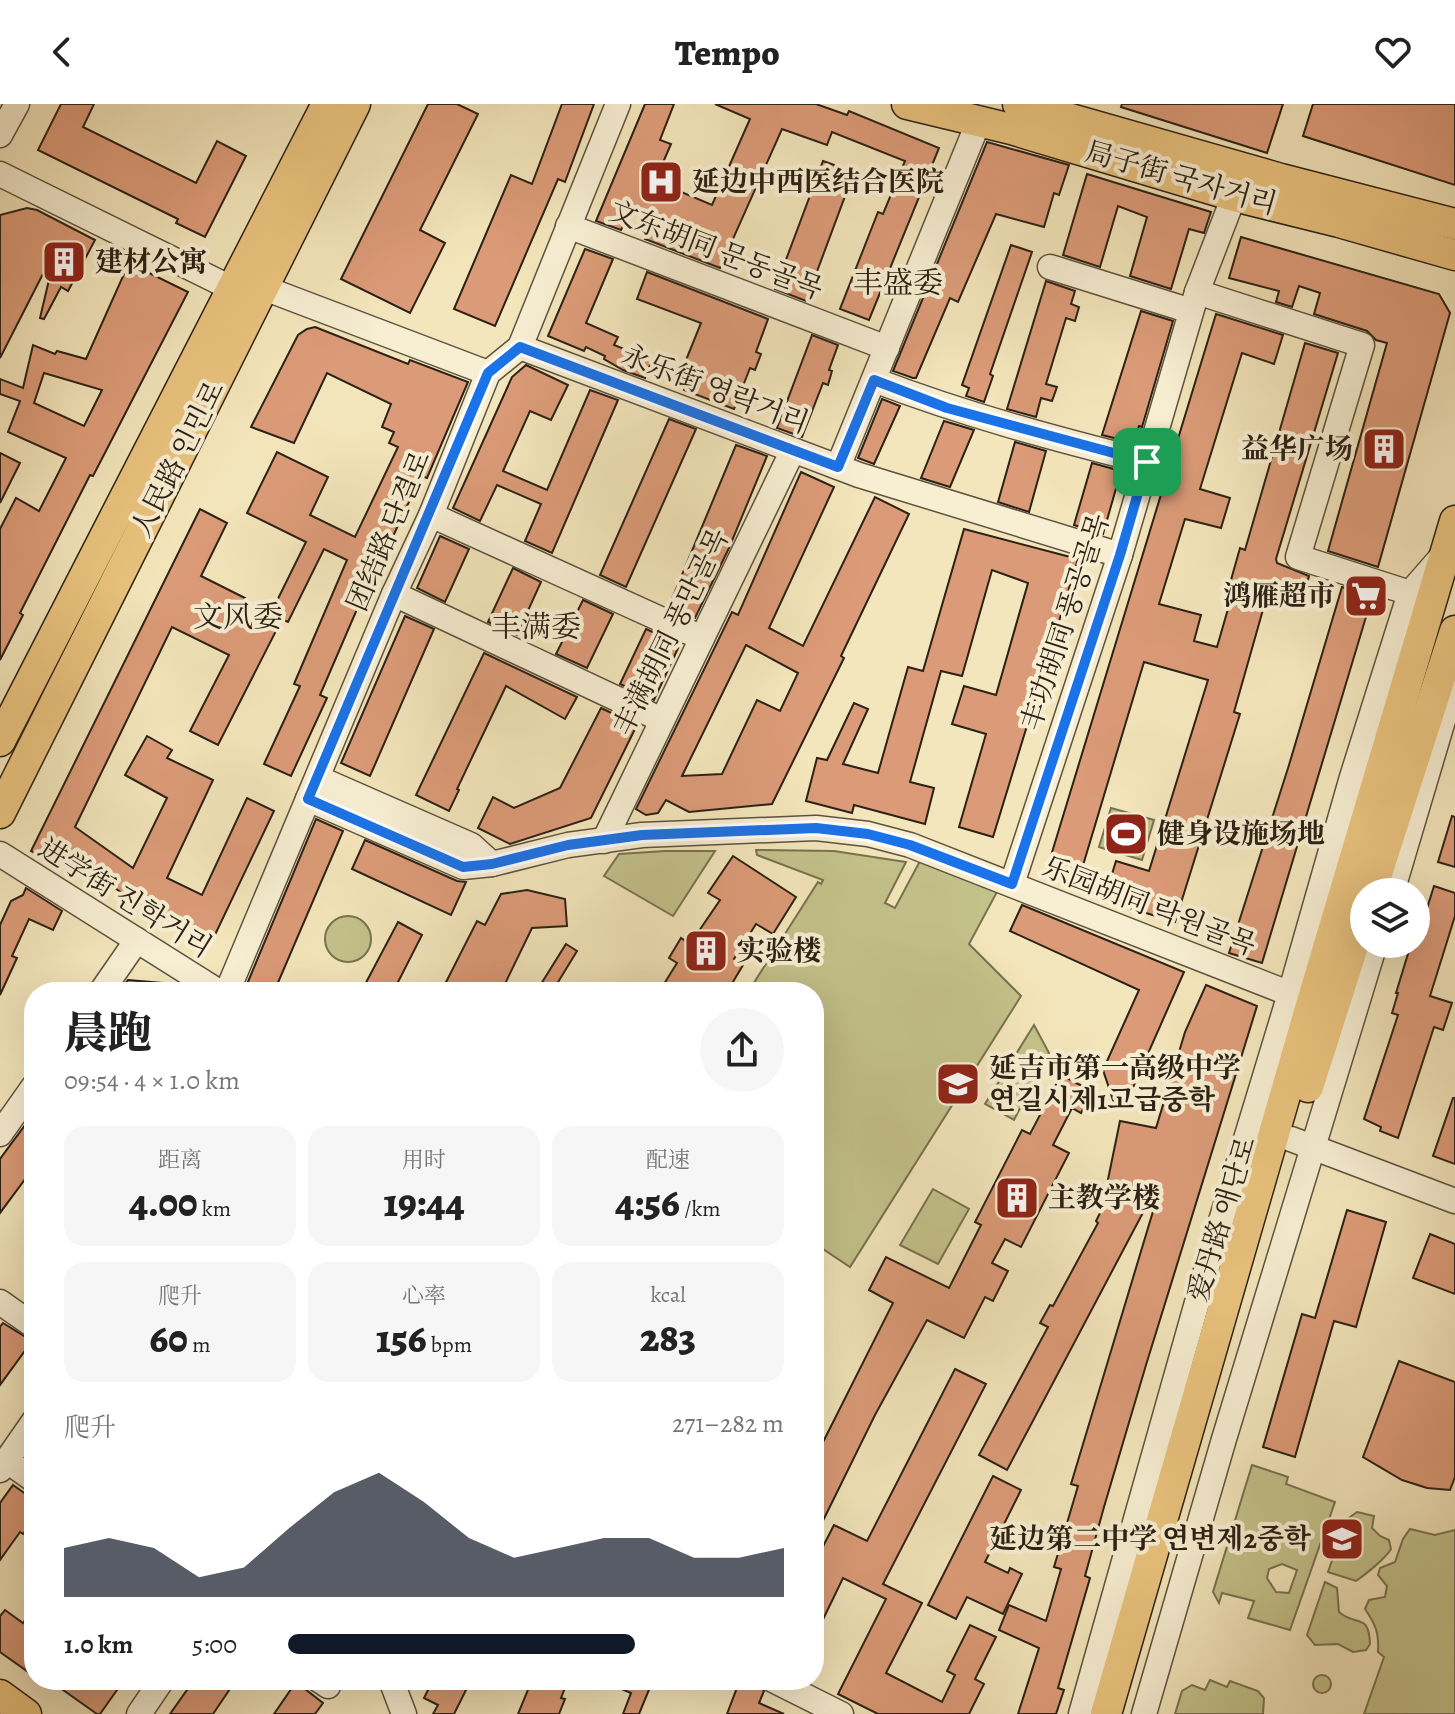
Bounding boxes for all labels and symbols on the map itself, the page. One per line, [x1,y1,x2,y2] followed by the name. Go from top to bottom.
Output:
[1081,132,1281,224] street label: 局子街 국자거리
[637,158,685,206] hospital icon: 延边中西医结合医院
[692,163,944,201] place label: 延边中西医结合医院
[604,192,828,308] street label: 文东胡同 문동골목
[40,238,88,286] building icon: 建材公寓
[95,243,207,281] place label: 建材公寓
[853,263,943,303] district label: 丰盛委
[616,336,814,442] street label: 永乐街 영락거리
[122,374,234,544] street label: 人民路 인민로
[1360,425,1408,473] building icon: 益华广场
[1113,428,1181,496] pin
[1241,430,1353,468] place label: 益华广场
[338,445,440,617] street label: 团结路 단결로
[1012,509,1118,735] street label: 丰功胡同 풍공골목
[604,522,738,742] street label: 丰满胡同 풍만골목
[1342,572,1390,620] supermarket icon: 鸿雁超市
[1223,577,1335,615] place label: 鸿雁超市
[193,597,283,637] district label: 文风委
[491,607,581,647] district label: 丰满委
[1102,810,1150,858] sports icon: 健身设施场地
[1157,815,1325,853] place label: 健身设施场地
[31,829,219,967] street label: 进学街 진학거리
[1037,848,1261,964] street label: 乐园胡同 락원골목
[682,927,730,975] building icon: 实验楼
[737,932,821,970] place label: 实验楼
[989,1049,1241,1119] place label: 延吉市第一高级中学 연길시제1고급중학
[934,1060,982,1108] school or university icon: 延吉市第一高级中学 연길시제1고급중학
[1179,1132,1265,1306] street label: 爱丹路 애단로
[993,1174,1041,1222] building icon: 主教学楼
[1048,1179,1160,1217] place label: 主教学楼
[1318,1515,1366,1563] school or university icon: 延边第二中学 연변제2중학
[989,1520,1311,1558] place label: 延边第二中学 연변제2중학

